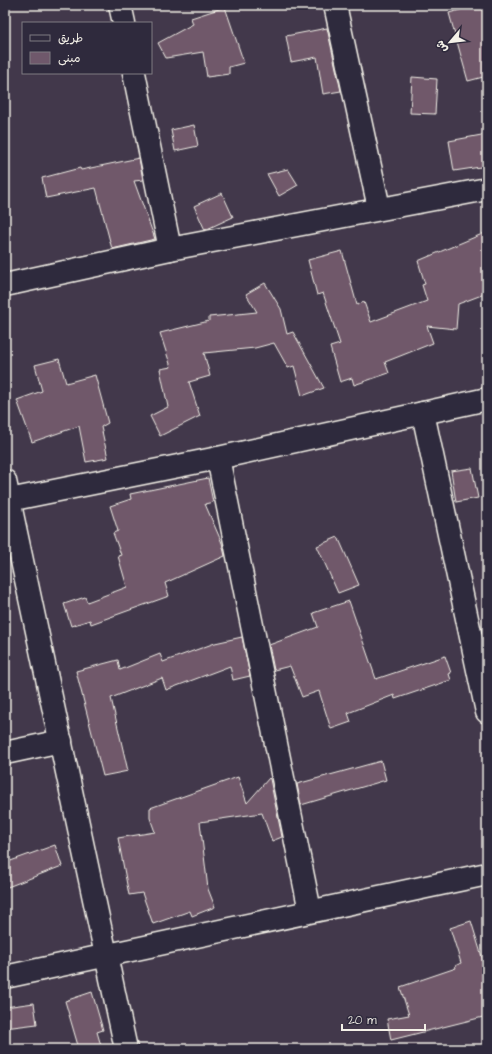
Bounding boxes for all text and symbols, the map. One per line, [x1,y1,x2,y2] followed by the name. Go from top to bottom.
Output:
[22,22,152,74] legend
[430,22,470,62] north arrow
[58,30,83,47] text: طريق
[432,38,451,55] text: ش
[58,50,81,67] text: مبنى
[342,1006,425,1032] scale bar
[348,1012,377,1029] text: 20 m

